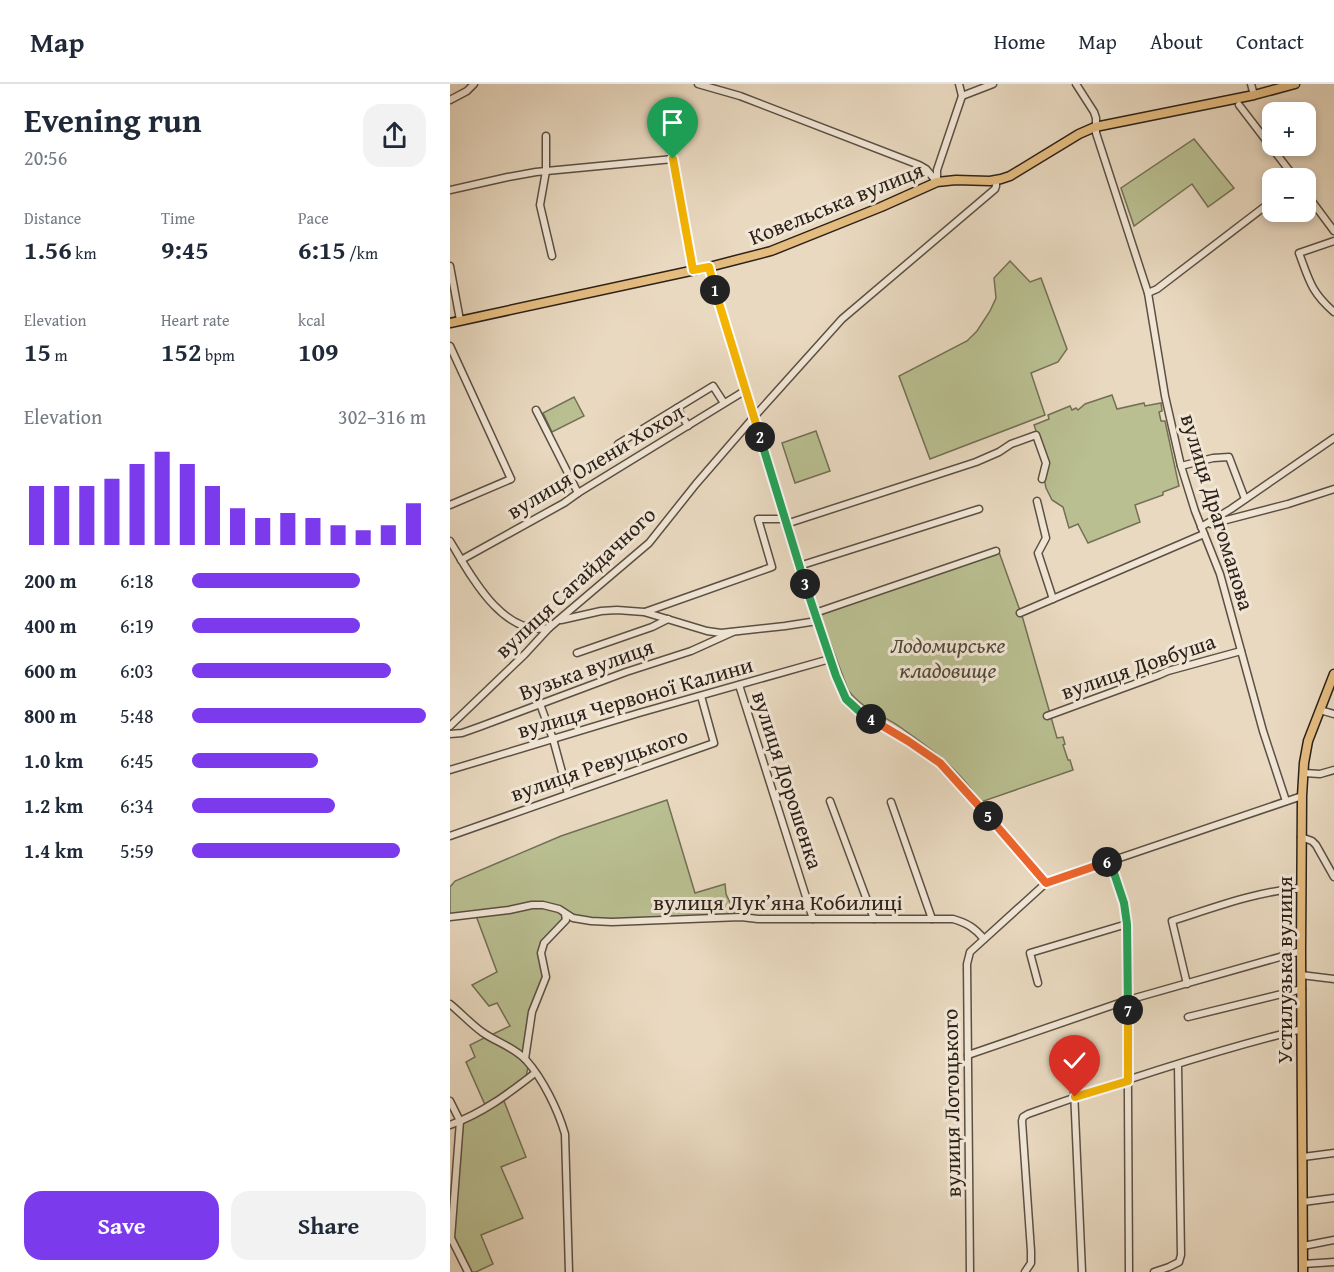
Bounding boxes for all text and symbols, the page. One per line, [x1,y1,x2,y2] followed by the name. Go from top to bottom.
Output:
[30,21,84,62] text: Map
[994,26,1045,57] text: Home
[1078,26,1117,57] text: Map
[1150,26,1203,57] text: About
[1236,26,1304,57] text: Contact
[24,96,201,144] text: Evening run
[647,97,698,159] pin
[1262,102,1316,222] map controls
[1262,102,1316,156] button: +
[363,104,426,167] button: share
[656,106,689,139] icon: arrive
[24,143,67,172] text: 20:56
[744,153,928,253] street label: Ковельська вулиця
[1262,168,1316,222] button: −
[24,206,81,230] text: Distance
[161,206,195,230] text: Time
[298,206,329,230] text: Pace
[24,230,72,269] text: 1.56
[161,230,209,269] text: 9:45
[298,230,346,269] text: 6:15
[72,241,96,265] text: km
[346,241,378,265] text: /km
[700,275,730,305] pin: 1
[711,278,719,302] text: 1
[24,308,87,332] text: Elevation
[161,308,230,332] text: Heart rate
[298,308,325,332] text: kcal
[24,332,51,371] text: 15
[161,332,201,371] text: 152
[298,332,338,371] text: 109
[51,343,68,367] text: m
[201,343,235,367] text: bpm
[500,395,690,527] street label: вулиця Олени Хохол
[24,402,102,431] text: Elevation
[338,402,426,431] text: 302–316 m
[1173,410,1263,615] street label: вулиця Драгоманова
[745,422,775,452] pin: 2
[756,425,764,449] text: 2
[487,499,663,665] street label: вулиця Сагайдачного
[24,566,77,595] text: 200 m
[120,566,154,595] text: 6:18
[790,569,820,599] pin: 3
[801,572,809,596] text: 3
[24,611,77,640] text: 400 m
[120,611,154,640] text: 6:19
[1057,624,1220,707] street label: вулиця Довбуша
[891,629,1006,686] park label: Лодомирське кладовище
[514,630,658,708] street label: Вузька вулиця
[513,648,757,746] street label: вулиця Червоної Калини
[24,656,77,685] text: 600 m
[120,656,154,685] text: 6:03
[744,687,832,874] street label: вулиця Дорошенка
[24,701,77,730] text: 800 m
[120,701,154,730] text: 5:48
[856,704,886,734] pin: 4
[867,707,875,731] text: 4
[506,719,692,809] street label: вулиця Ревуцького
[24,746,83,775] text: 1.0 km
[120,746,154,775] text: 6:45
[24,791,83,820] text: 1.2 km
[120,791,154,820] text: 6:34
[973,801,1003,831] pin: 5
[984,804,992,828] text: 5
[24,836,83,865] text: 1.4 km
[120,836,154,865] text: 5:59
[1092,847,1122,877] pin: 6
[1103,850,1111,874] text: 6
[1268,876,1300,1064] street label: Устилузька вулиця
[653,886,903,918] street label: вулиця Лукʼяна Кобилиці
[1113,995,1143,1025] pin: 7
[1124,998,1132,1022] text: 7
[933,1008,969,1198] street label: вулиця Лотоцького
[1049,1035,1100,1097] pin
[1058,1044,1091,1077] icon: check
[24,1191,219,1260] button: Save
[231,1191,426,1260] button: Share

